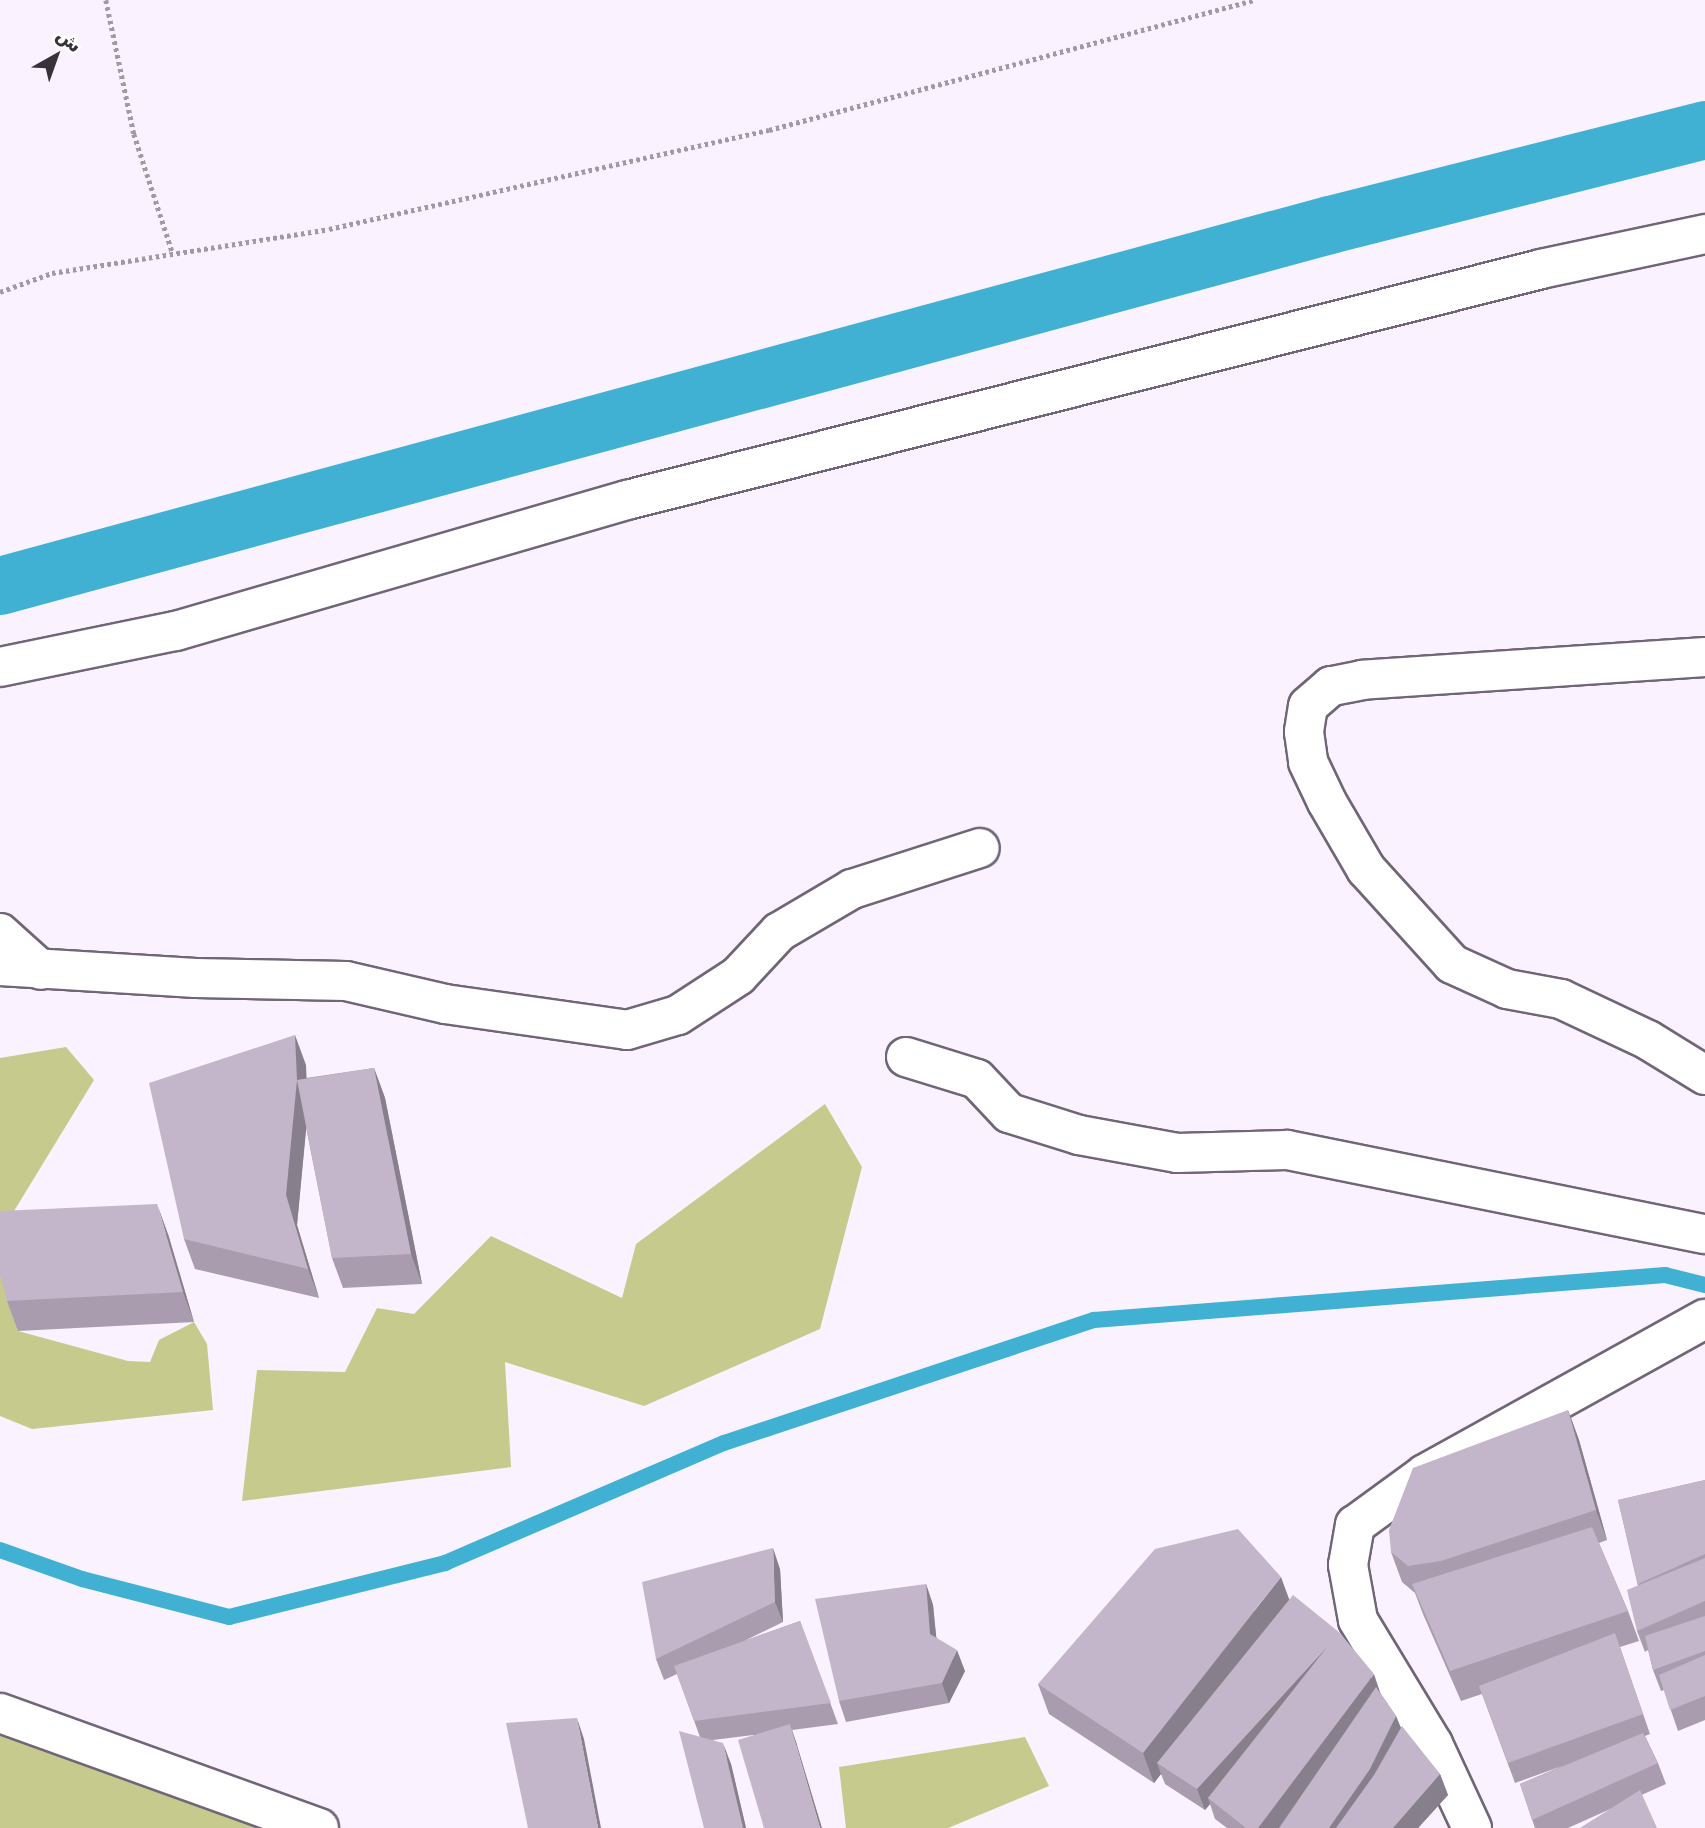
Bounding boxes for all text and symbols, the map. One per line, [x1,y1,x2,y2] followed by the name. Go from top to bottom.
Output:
[21,21,91,91] north arrow
[52,23,87,57] text: ش

